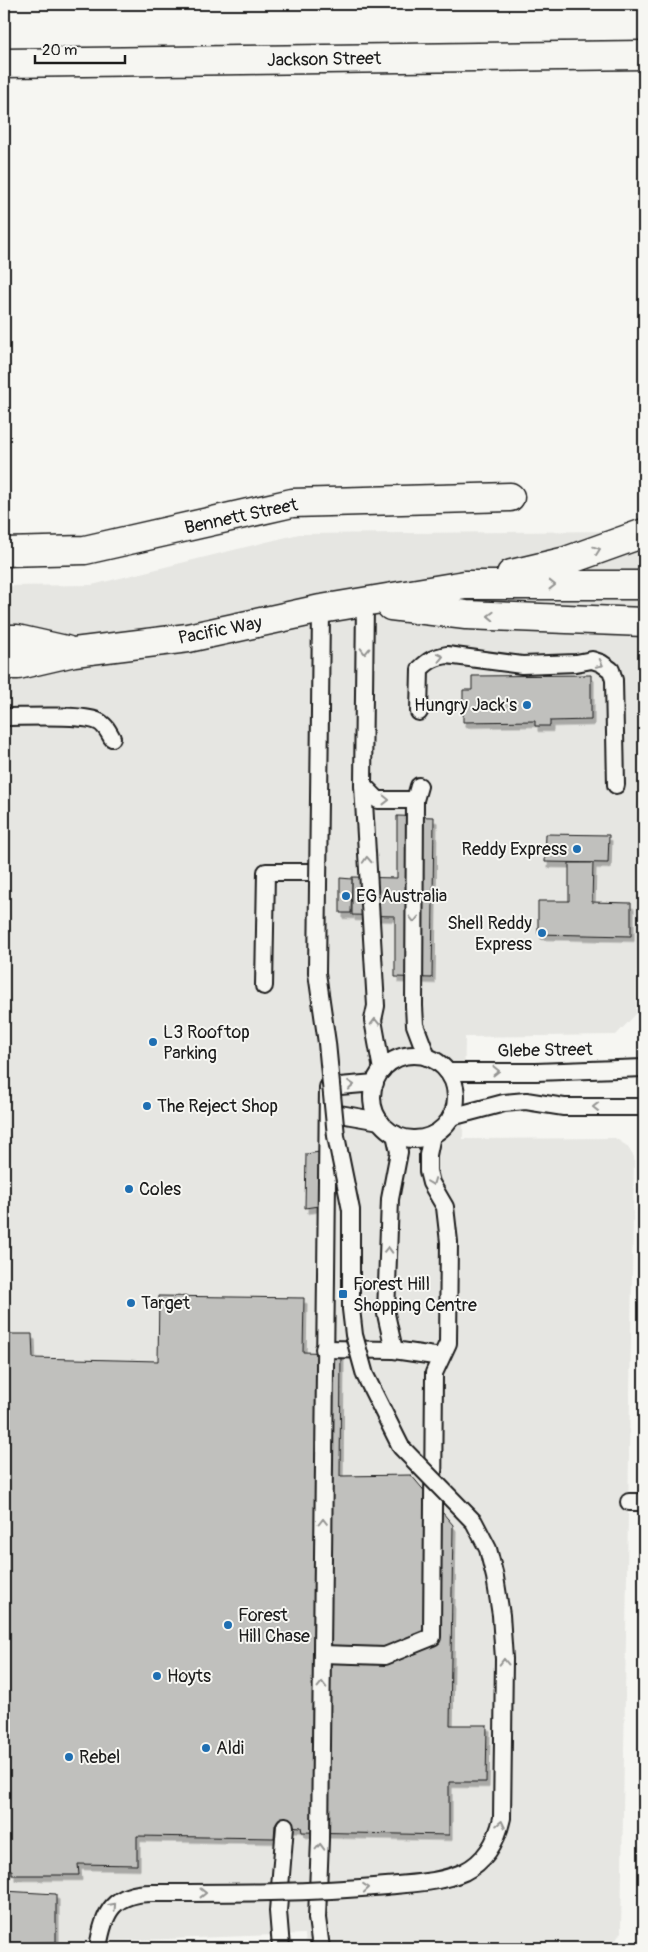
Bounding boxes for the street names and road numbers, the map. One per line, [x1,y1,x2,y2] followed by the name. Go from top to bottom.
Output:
[267,47,382,72] street label: Jackson Street
[182,493,301,540] street label: Bennett Street
[176,611,264,650] street label: Pacific Way
[497,1038,594,1063] street label: Glebe Street

